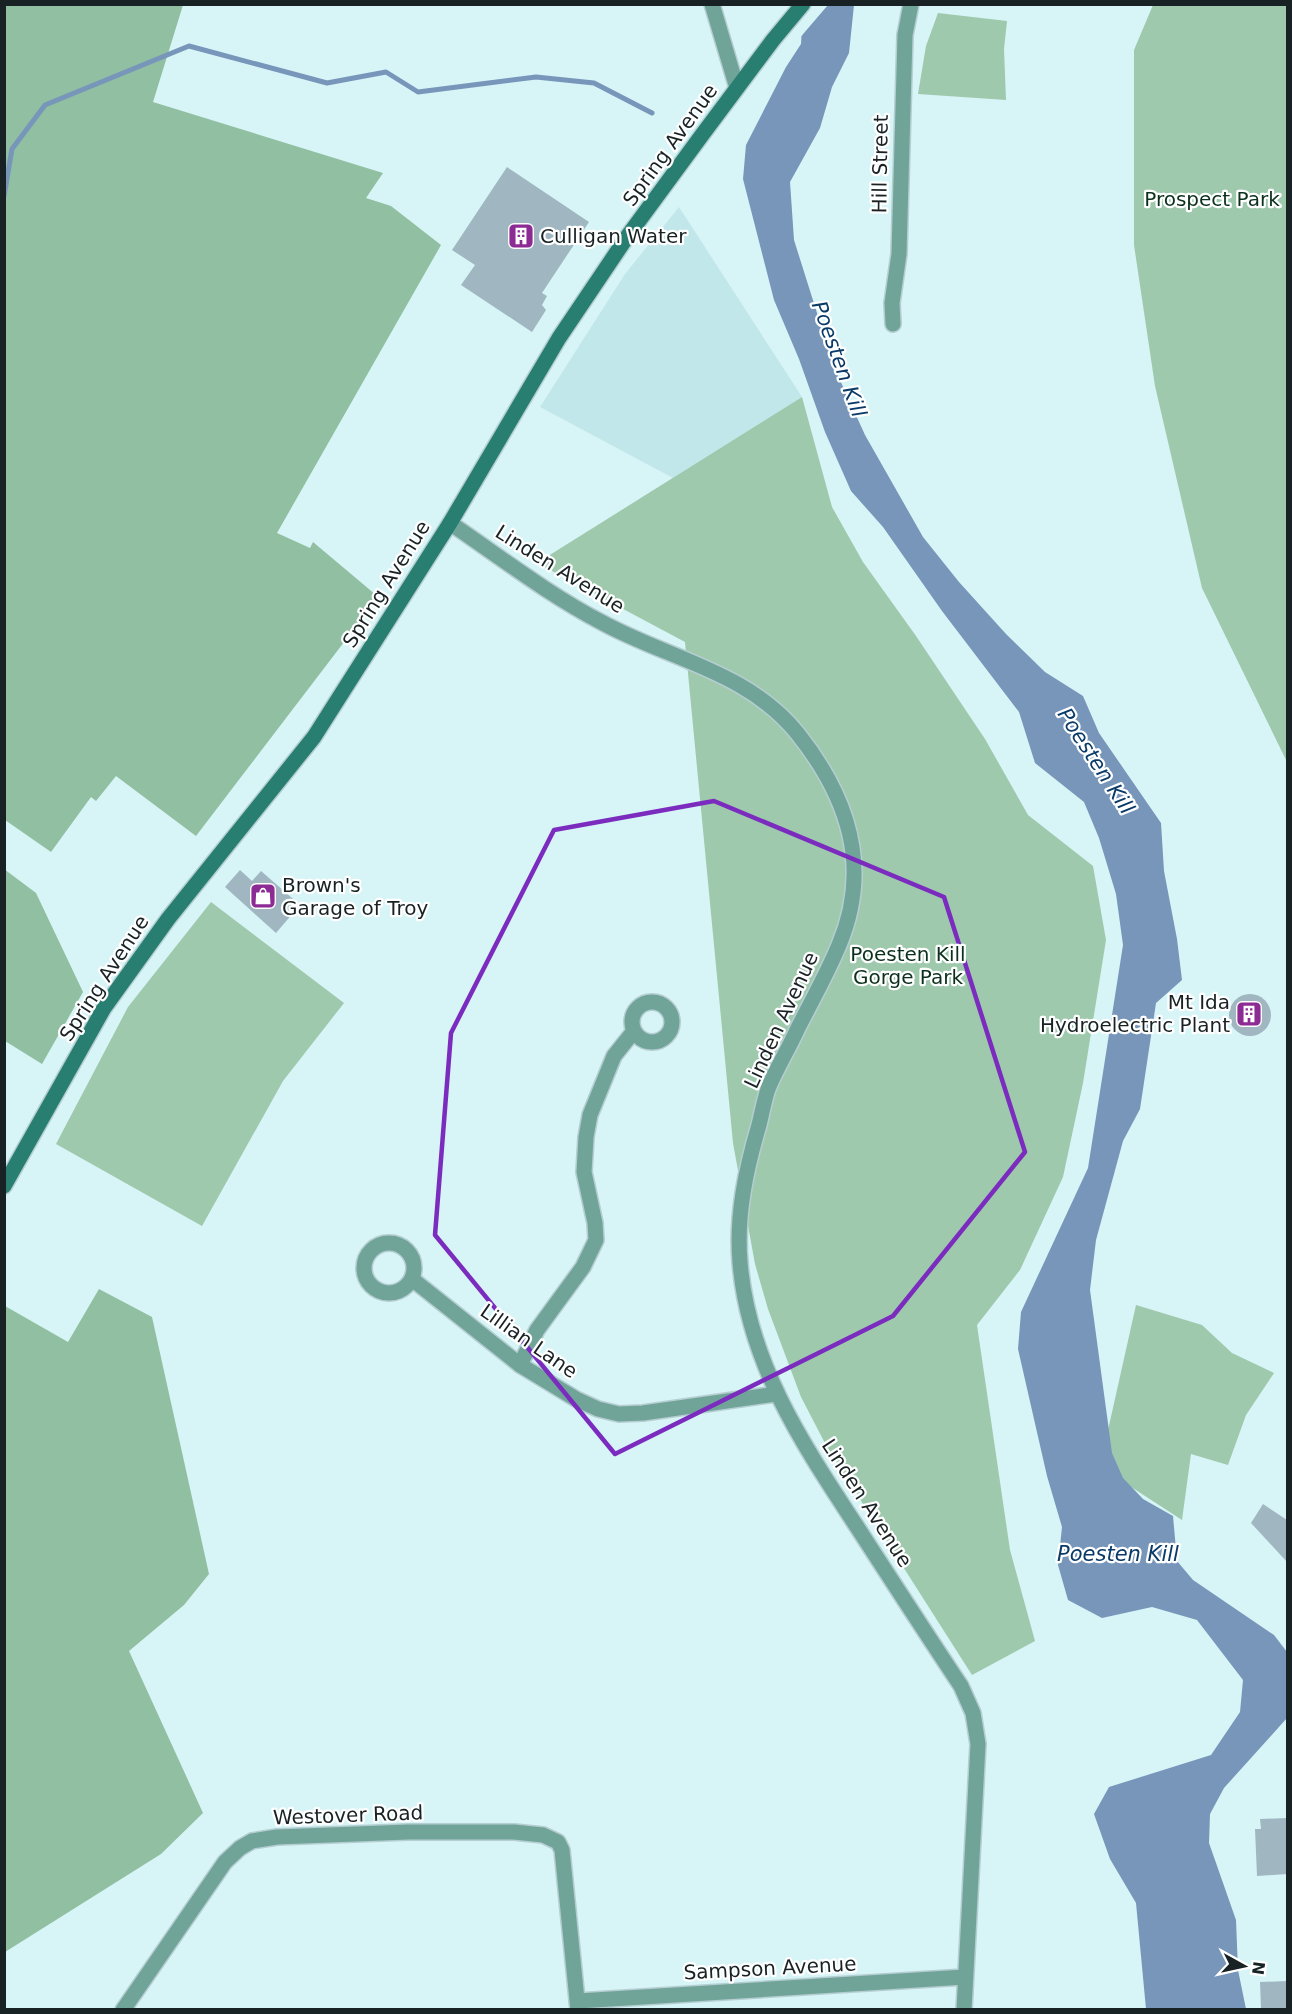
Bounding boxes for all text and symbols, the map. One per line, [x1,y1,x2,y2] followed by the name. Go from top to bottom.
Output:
[618,79,722,211] street label: Spring Avenue
[867,114,893,214] street label: Hill Street
[1144,187,1280,211] park label: Prospect Park
[506,221,536,251] building icon: Culligan Water
[540,224,687,248] place label: Culligan Water
[807,298,871,420] water label: Poesten Kill
[337,516,435,652] street label: Spring Avenue
[491,520,629,618] street label: Linden Avenue
[1053,703,1139,819] water label: Poesten Kill
[282,873,429,920] place label: Brown's Garage of Troy
[248,881,278,911] shop icon: Brown's Garage of Troy
[54,911,154,1045] street label: Spring Avenue
[850,942,966,989] park label: Poesten Kill Gorge Park
[739,948,823,1092] street label: Linden Avenue
[1040,990,1230,1037] place label: Mt Ida Hydroelectric Plant
[1234,999,1264,1029] building icon: Mt Ida Hydroelectric Plant
[476,1299,582,1383] street label: Lillian Lane
[817,1435,917,1571] street label: Linden Avenue
[1057,1542,1179,1566] water label: Poesten Kill
[272,1800,424,1830] street label: Westover Road
[1214,1936,1274,1996] north arrow
[683,1951,857,1985] street label: Sampson Avenue
[1248,1960,1269,1976] text: N

